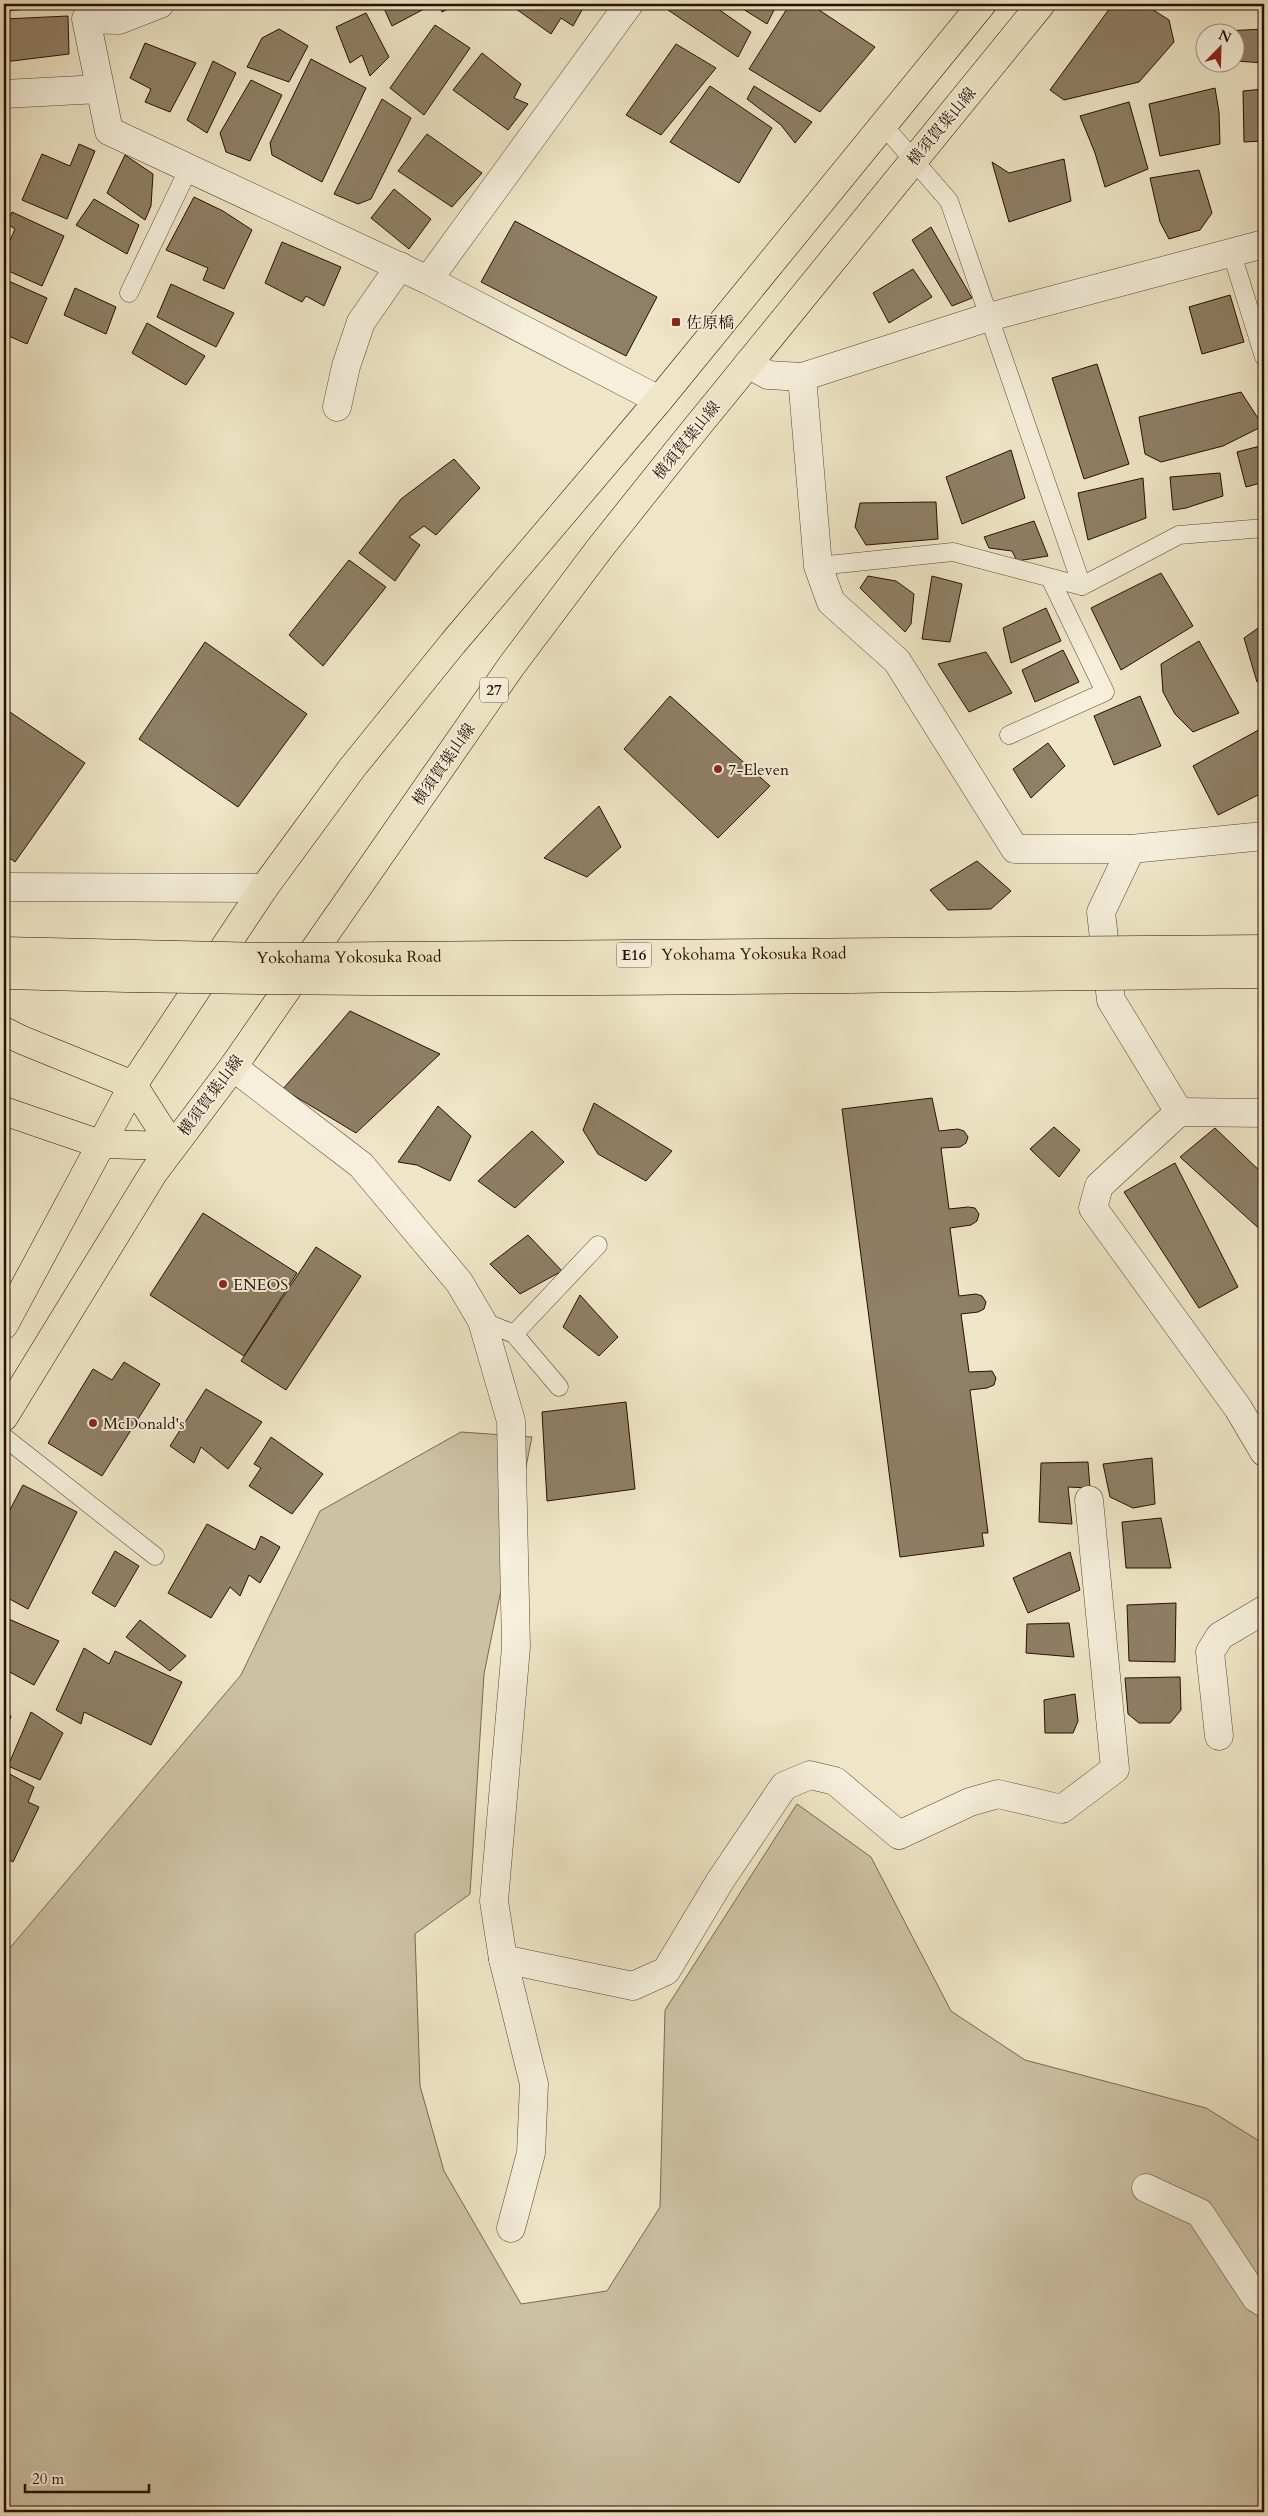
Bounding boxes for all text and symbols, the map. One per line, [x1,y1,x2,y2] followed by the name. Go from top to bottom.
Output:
[1196,22,1246,72] north arrow
[1216,25,1234,48] text: N
[902,83,981,170] street label: 横須賀葉山線
[686,312,734,334] place label: 佐原橋
[670,316,682,328] marker: 佐原橋
[648,396,726,485] street label: 横須賀葉山線
[480,678,508,702] road number: 27
[407,719,480,810] street label: 横須賀葉山線
[728,759,789,781] place label: 7-Eleven
[712,763,724,775] marker: 7-Eleven
[616,942,652,968] road number: E16
[661,942,847,966] street label: Yokohama Yokosuka Road
[256,946,442,969] street label: Yokohama Yokosuka Road
[173,1051,248,1141] street label: 横須賀葉山線
[233,1274,288,1296] place label: ENEOS
[217,1278,229,1290] marker: ENEOS
[103,1413,185,1435] place label: McDonald's
[87,1417,99,1429] marker: McDonald's
[25,2461,149,2493] scale bar
[32,2469,64,2489] text: 20 m

